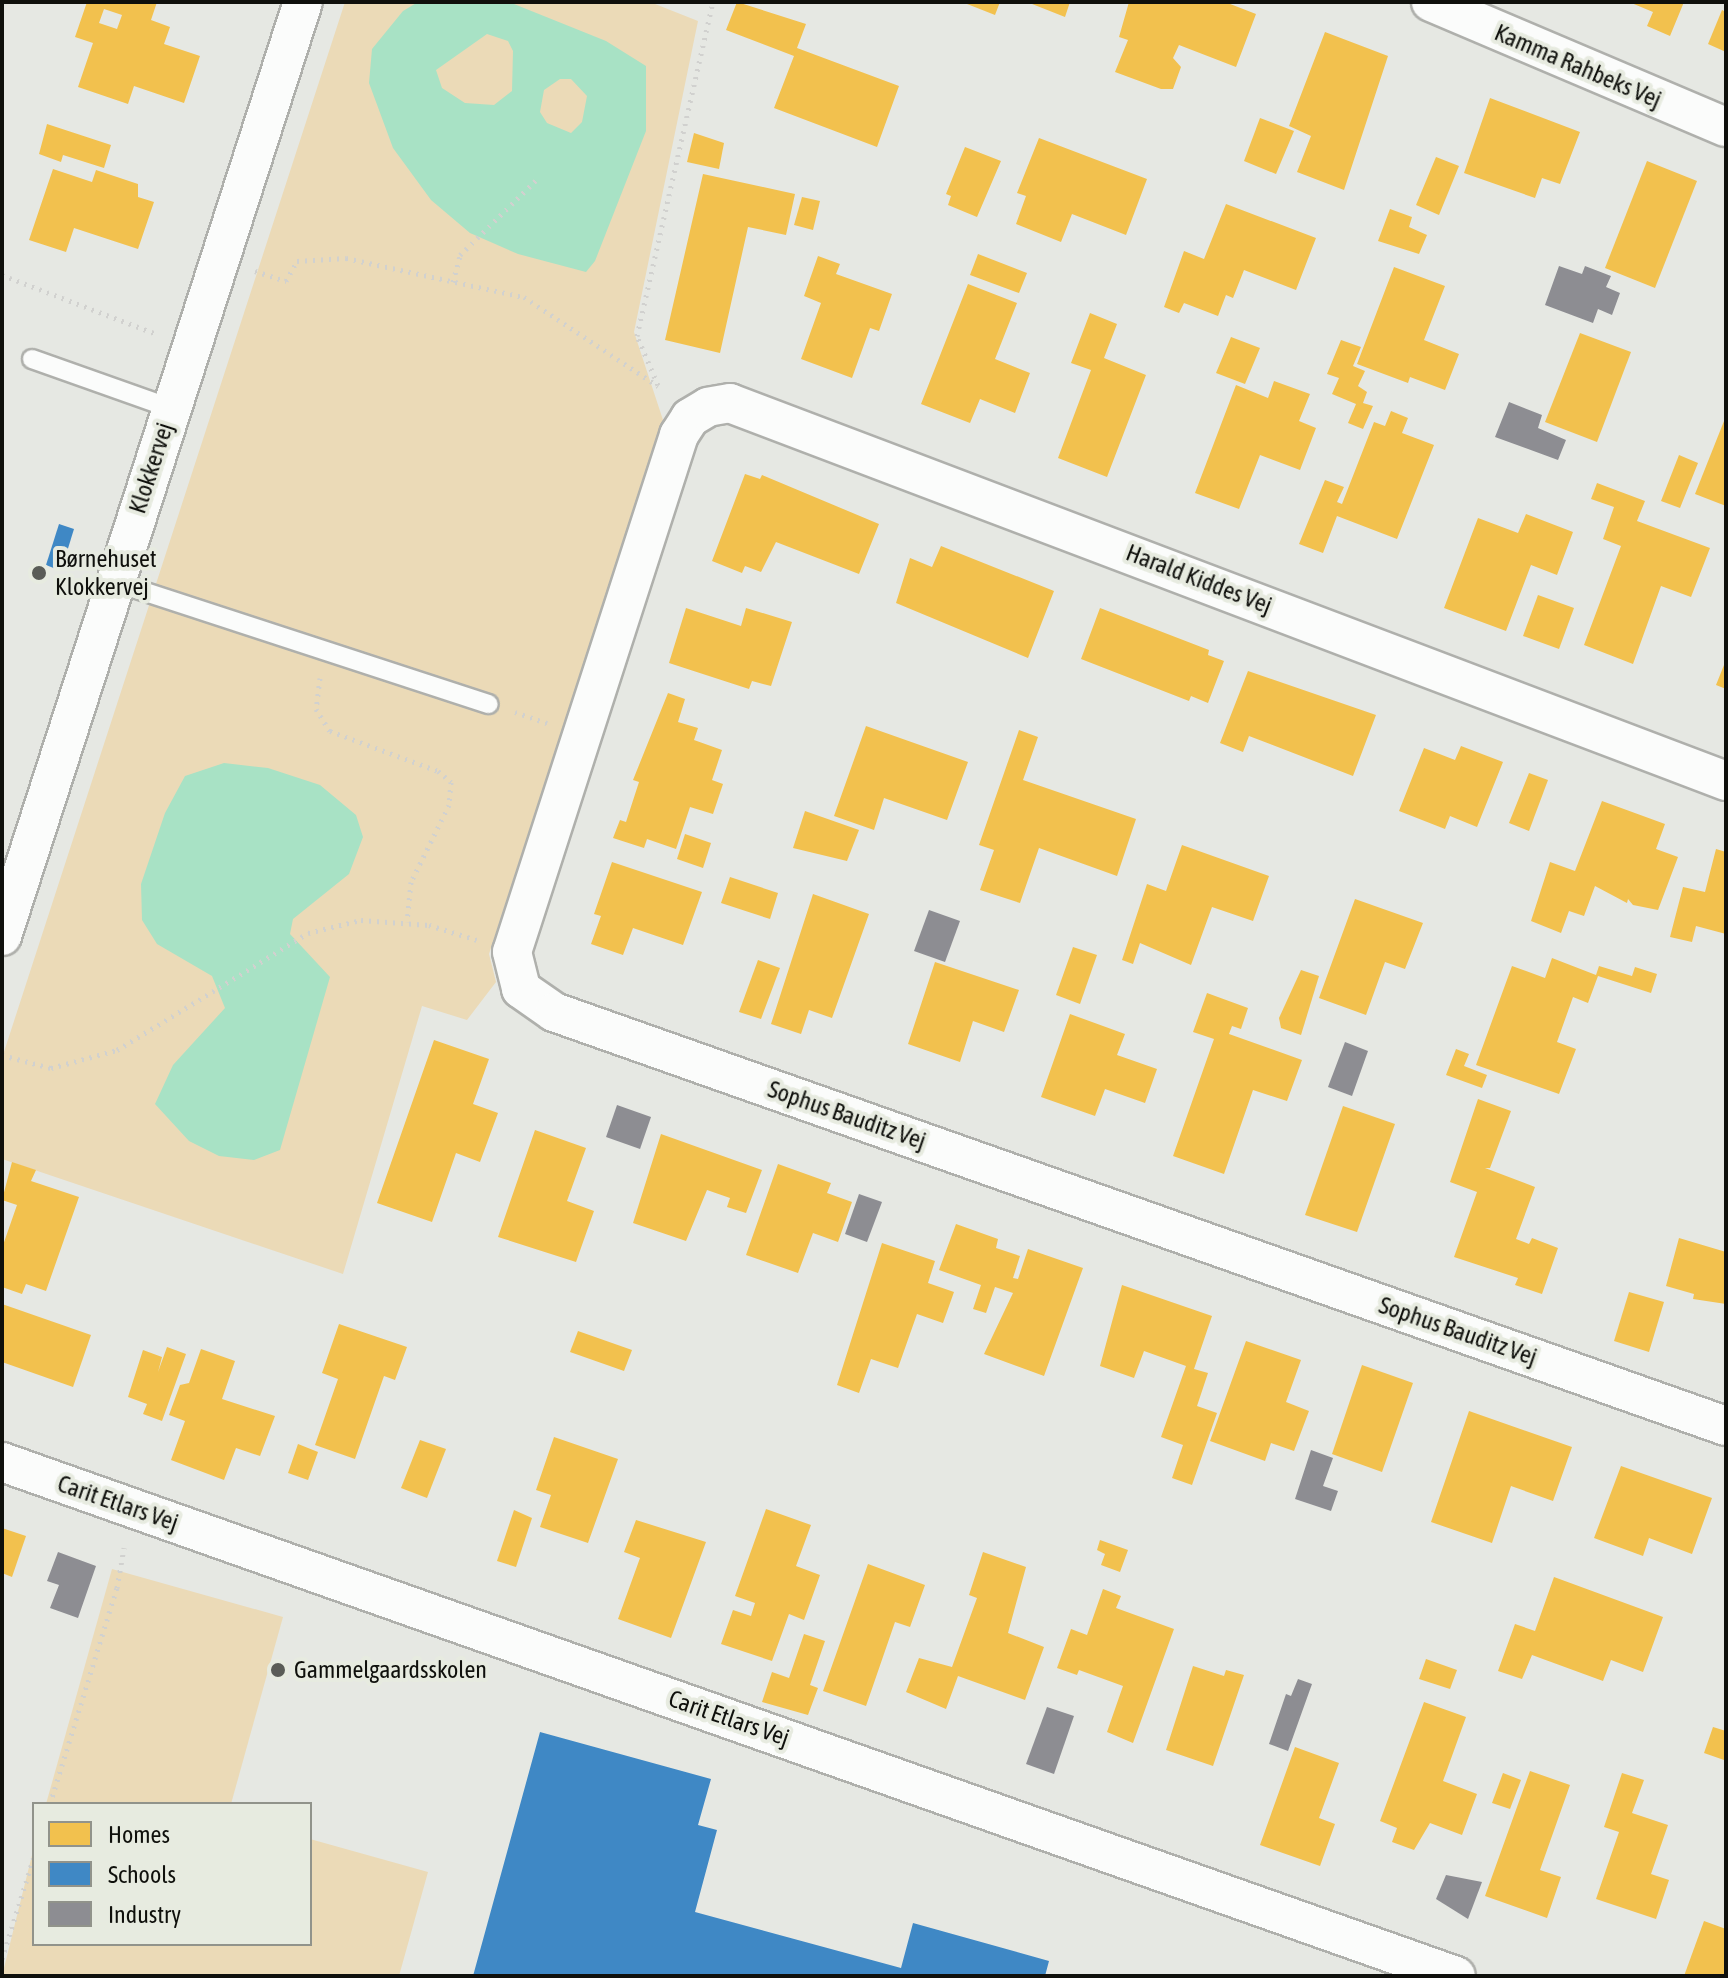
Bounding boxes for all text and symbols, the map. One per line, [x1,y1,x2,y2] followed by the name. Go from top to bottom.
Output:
[1490,18,1666,114] street label: Kamma Rahbeks Vej
[123,419,179,517] street label: Klokkervej
[1122,538,1276,620] street label: Harald Kiddes Vej
[55,545,157,601] place label: Børnehuset Klokkervej
[30,564,48,582] marker: Børnehuset Klokkervej
[764,1075,930,1155] street label: Sophus Bauditz Vej
[1375,1291,1541,1371] street label: Sophus Bauditz Vej
[54,1469,182,1537] street label: Carit Etlars Vej
[294,1656,487,1684] place label: Gammelgaardsskolen
[269,1661,287,1679] marker: Gammelgaardsskolen
[665,1684,793,1752] street label: Carit Etlars Vej
[32,1802,312,1946] legend
[108,1821,170,1848] text: Homes
[108,1861,176,1888] text: Schools
[108,1901,181,1928] text: Industry

